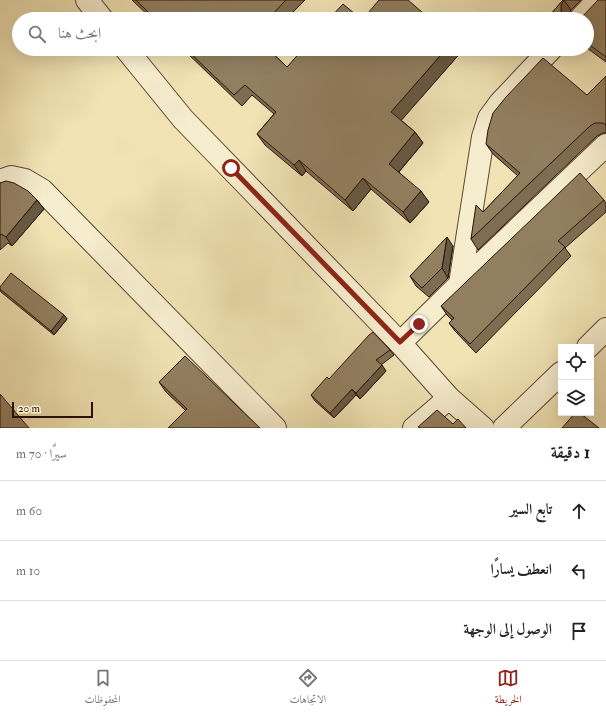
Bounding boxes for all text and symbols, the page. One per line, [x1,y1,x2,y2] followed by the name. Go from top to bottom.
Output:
[12,12,594,56] search box
[26,23,48,45] icon: search
[58,24,101,43] text: ابحث هنا
[222,159,240,177] route start
[410,315,428,333] route end
[558,344,594,416] map controls
[558,344,594,380] button: locate
[558,380,594,416] button: layers
[12,400,93,419] scale bar
[18,402,40,415] text: 20 m
[551,442,590,463] text: 1 دقيقة
[16,446,67,462] text: سيرًا · 70 m
[510,500,552,519] text: تابع السير
[568,500,590,522] icon: ahead
[16,503,42,519] text: 60 m
[491,560,552,579] text: انعطف يسارًا
[568,560,590,582] icon: left
[16,563,40,579] text: 10 m
[464,620,552,639] text: الوصول إلى الوجهة
[568,620,590,642] icon: arrive
[84,667,121,710] tab: المحفوظات
[289,667,326,710] tab: الاتجاهات
[495,667,522,710] tab: الخريطة

